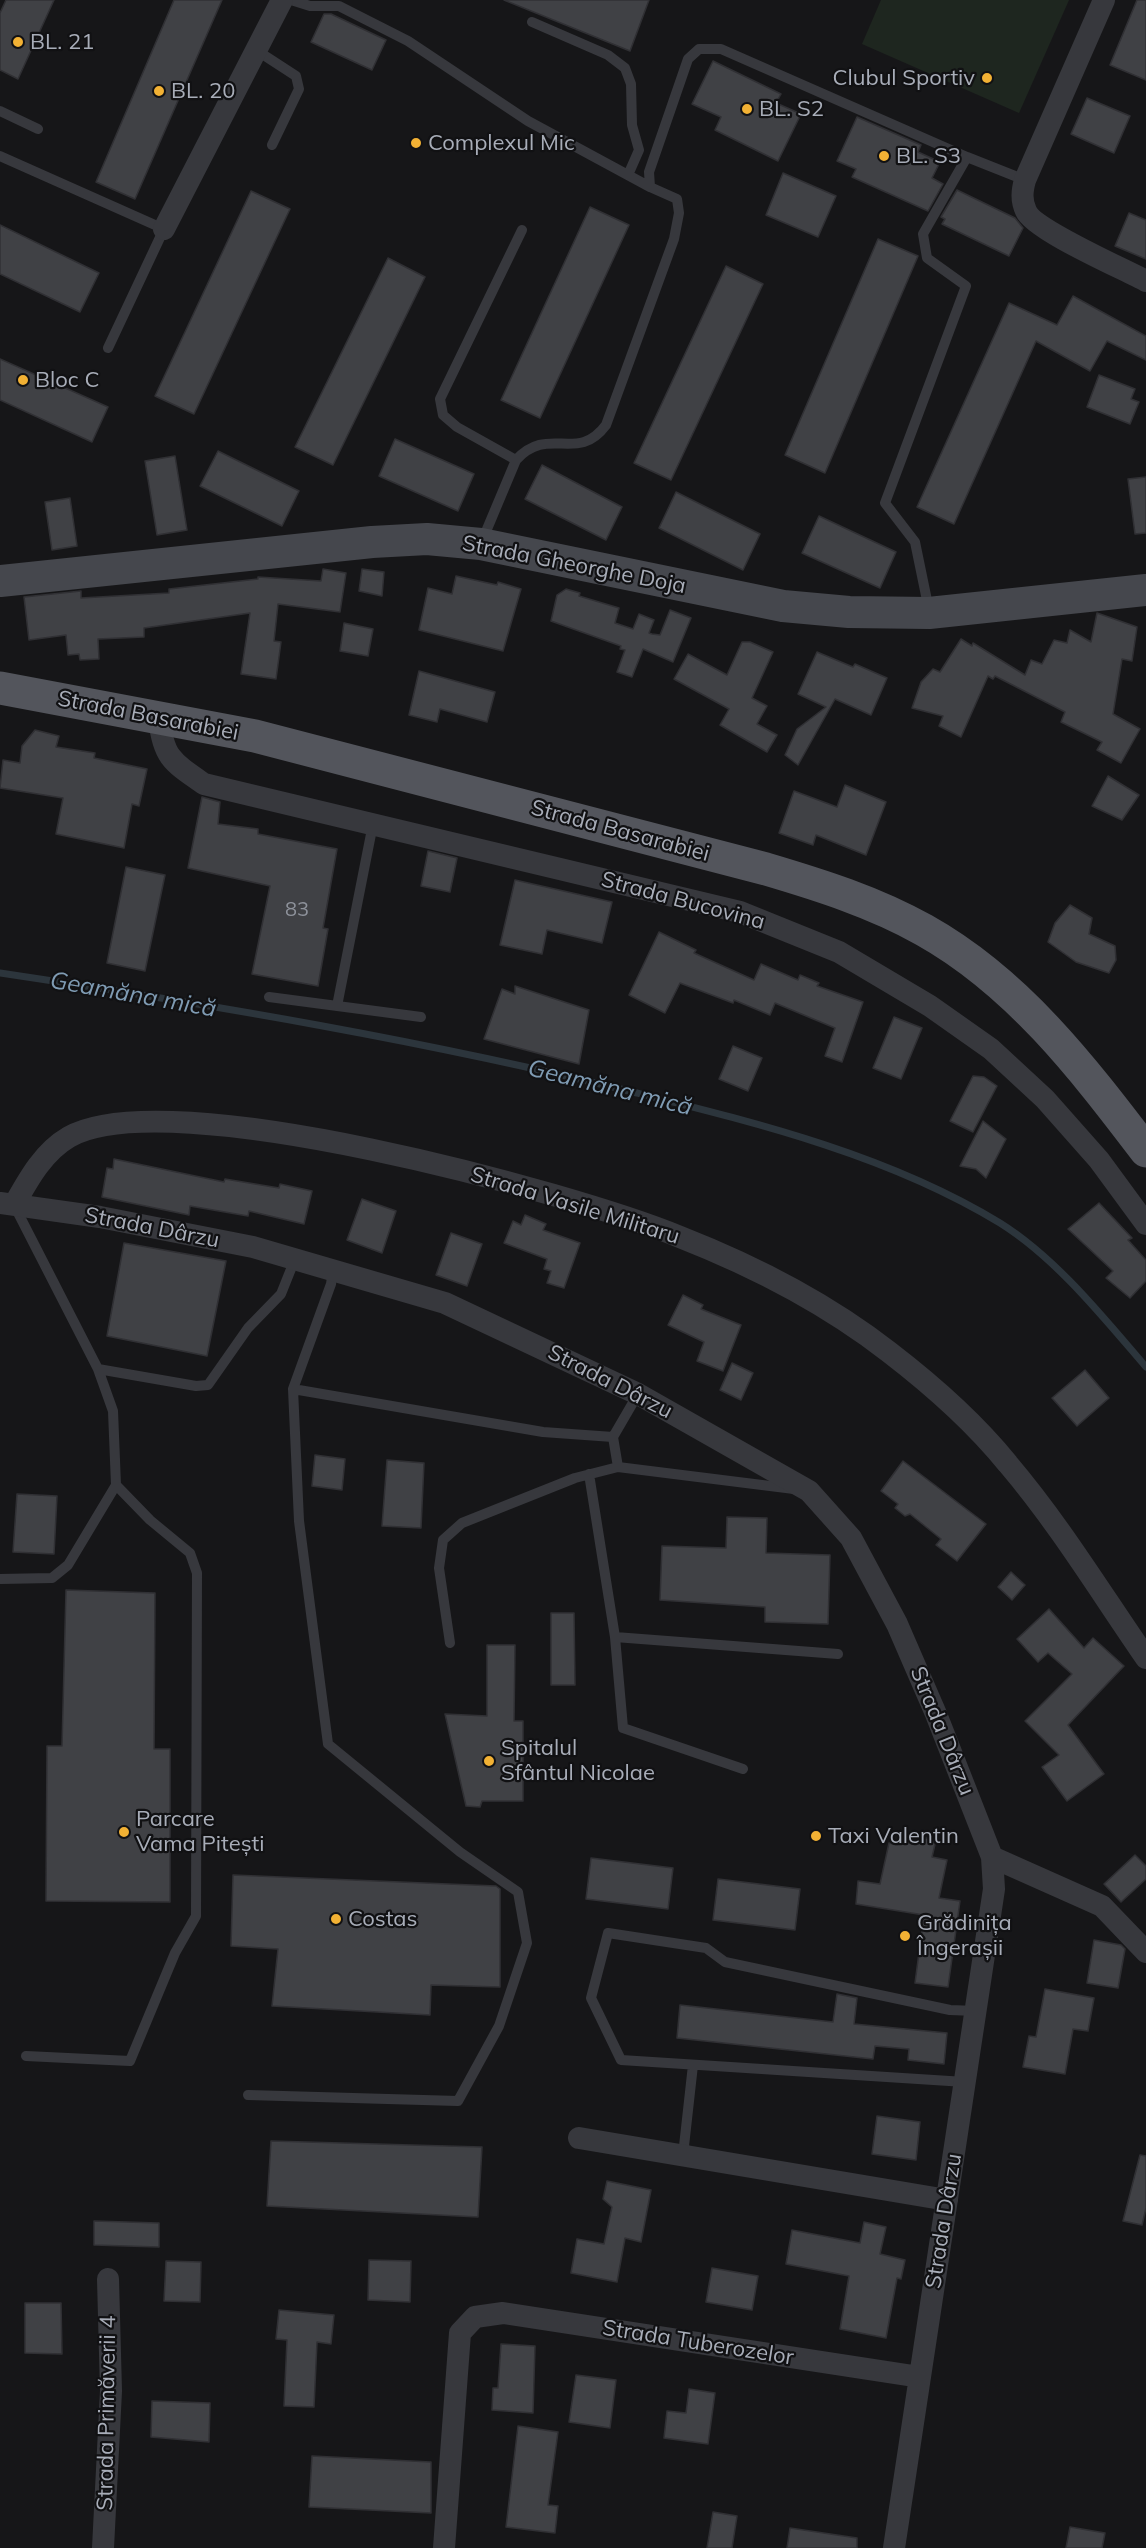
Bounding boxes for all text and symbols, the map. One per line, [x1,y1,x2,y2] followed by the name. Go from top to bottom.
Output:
[30,29,94,55] place label: BL. 21
[11,35,25,49] marker: BL. 21
[832,65,975,91] place label: Clubul Sportiv
[980,71,994,85] marker: Clubul Sportiv
[171,78,235,104] place label: BL. 20
[152,84,166,98] marker: BL. 20
[759,96,824,122] place label: BL. S2
[740,102,754,116] marker: BL. S2
[428,130,575,156] place label: Complexul Mic
[409,136,423,150] marker: Complexul Mic
[896,143,961,169] place label: BL. S3
[877,149,891,163] marker: BL. S3
[35,367,99,393] place label: Bloc C
[16,373,30,387] marker: Bloc C
[460,530,688,600] street label: Strada Gheorghe Doja
[55,686,241,746] street label: Strada Basarabiei
[528,794,712,868] street label: Strada Basarabiei
[598,866,768,936] street label: Strada Bucovina
[285,898,309,922] house number: 83
[48,966,218,1024] water label: Geamăna mică
[525,1054,695,1122] water label: Geamăna mică
[467,1162,683,1250] street label: Strada Vasile Militaru
[83,1202,221,1254] street label: Strada Dârzu
[543,1339,677,1425] street label: Strada Dârzu
[904,1663,980,1799] street label: Strada Dârzu
[501,1735,655,1786] place label: Spitalul Sfântul Nicolae
[482,1754,496,1768] marker: Spitalul Sfântul Nicolae
[136,1806,264,1858] place label: Parcare Vama Pitești
[828,1823,959,1849] place label: Taxi Valentin
[117,1825,131,1839] marker: Parcare Vama Pitești
[809,1829,823,1843] marker: Taxi Valentin
[348,1906,417,1932] place label: Costas
[917,1910,1012,1962] place label: Grădinița Îngerașii
[329,1912,343,1926] marker: Costas
[898,1929,912,1943] marker: Grădinița Îngerașii
[920,2152,968,2290] street label: Strada Dârzu
[92,2315,122,2511] street label: Strada Primăverii 4
[600,2315,796,2371] street label: Strada Tuberozelor

